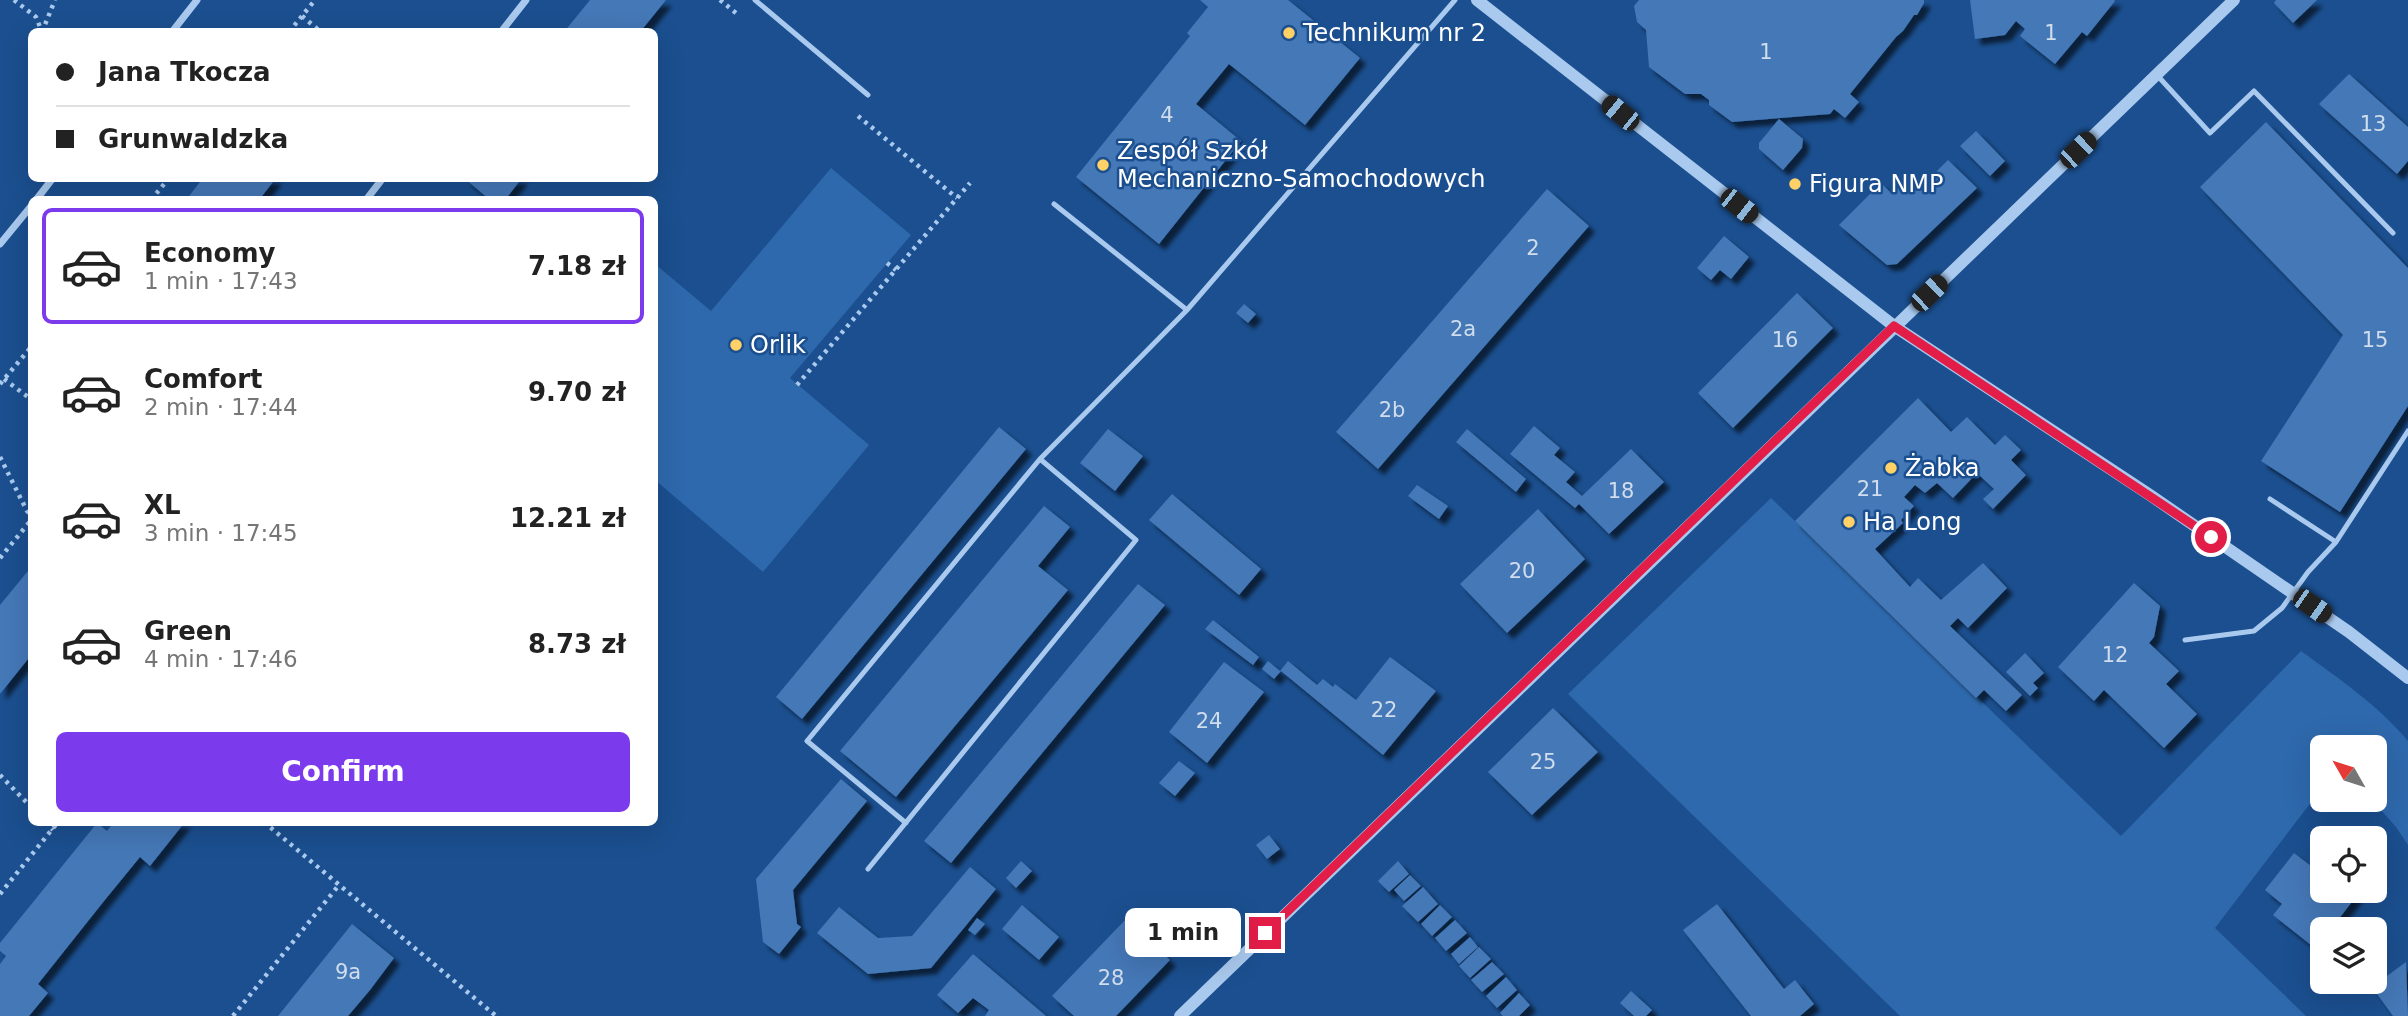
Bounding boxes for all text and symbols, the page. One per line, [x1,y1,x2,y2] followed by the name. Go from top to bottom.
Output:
[1302,19,1486,47] place label: Technikum nr 2
[2044,21,2058,45] house number: 1
[1281,25,1297,41] marker: Technikum nr 2
[1759,40,1773,64] house number: 1
[98,57,271,87] text: Jana Tkocza
[1598,92,1643,134] car
[1160,103,1174,127] house number: 4
[2360,112,2386,136] house number: 13
[98,124,288,154] text: Grunwaldzka
[2056,128,2101,172] car
[1117,137,1486,193] place label: Zespół Szkół Mechaniczno-Samochodowych
[1095,157,1111,173] marker: Zespół Szkół Mechaniczno-Samochodowych
[1809,170,1944,198] place label: Figura NMP
[1787,176,1803,192] marker: Figura NMP
[1716,185,1763,227] car
[60,235,123,298] icon: car
[1526,236,1540,260] house number: 2
[144,238,275,268] text: Economy
[528,251,626,281] text: 7.18 zł
[144,268,298,294] text: 1 min · 17:43
[1907,271,1952,315] car
[1450,317,1476,341] house number: 2a
[1772,328,1798,352] house number: 16
[2362,328,2388,352] house number: 15
[750,331,806,359] place label: Orlik
[728,337,744,353] marker: Orlik
[60,361,123,424] icon: car
[144,364,262,394] text: Comfort
[528,377,626,407] text: 9.70 zł
[144,394,298,420] text: 2 min · 17:44
[1379,398,1405,422] house number: 2b
[1905,453,1980,482] place label: Żabka
[1883,460,1899,476] marker: Żabka
[1857,477,1883,501] house number: 21
[1608,479,1634,503] house number: 18
[60,487,123,550] icon: car
[144,490,181,520] text: XL
[510,503,626,533] text: 12.21 zł
[1863,508,1961,536] place label: Ha Long
[1841,514,1857,530] marker: Ha Long
[144,520,298,546] text: 3 min · 17:45
[2195,521,2227,553] route start
[1509,559,1535,583] house number: 20
[2289,585,2336,627] car
[60,613,123,676] icon: car
[144,616,232,646] text: Green
[528,629,626,659] text: 8.73 zł
[2102,643,2128,667] house number: 12
[144,646,298,672] text: 4 min · 17:46
[1371,698,1397,722] house number: 22
[1196,709,1222,733] house number: 24
[56,732,630,812] button: Confirm
[2310,735,2387,812] north arrow
[2310,735,2387,994] map controls
[1530,750,1556,774] house number: 25
[2310,826,2387,903] button: locate
[1125,908,1240,958] callout: 1 min
[1249,917,1281,949] route end
[2310,917,2387,994] button: layers
[1147,919,1219,945] text: 1 min
[335,960,361,984] house number: 9a
[1098,966,1124,990] house number: 28

